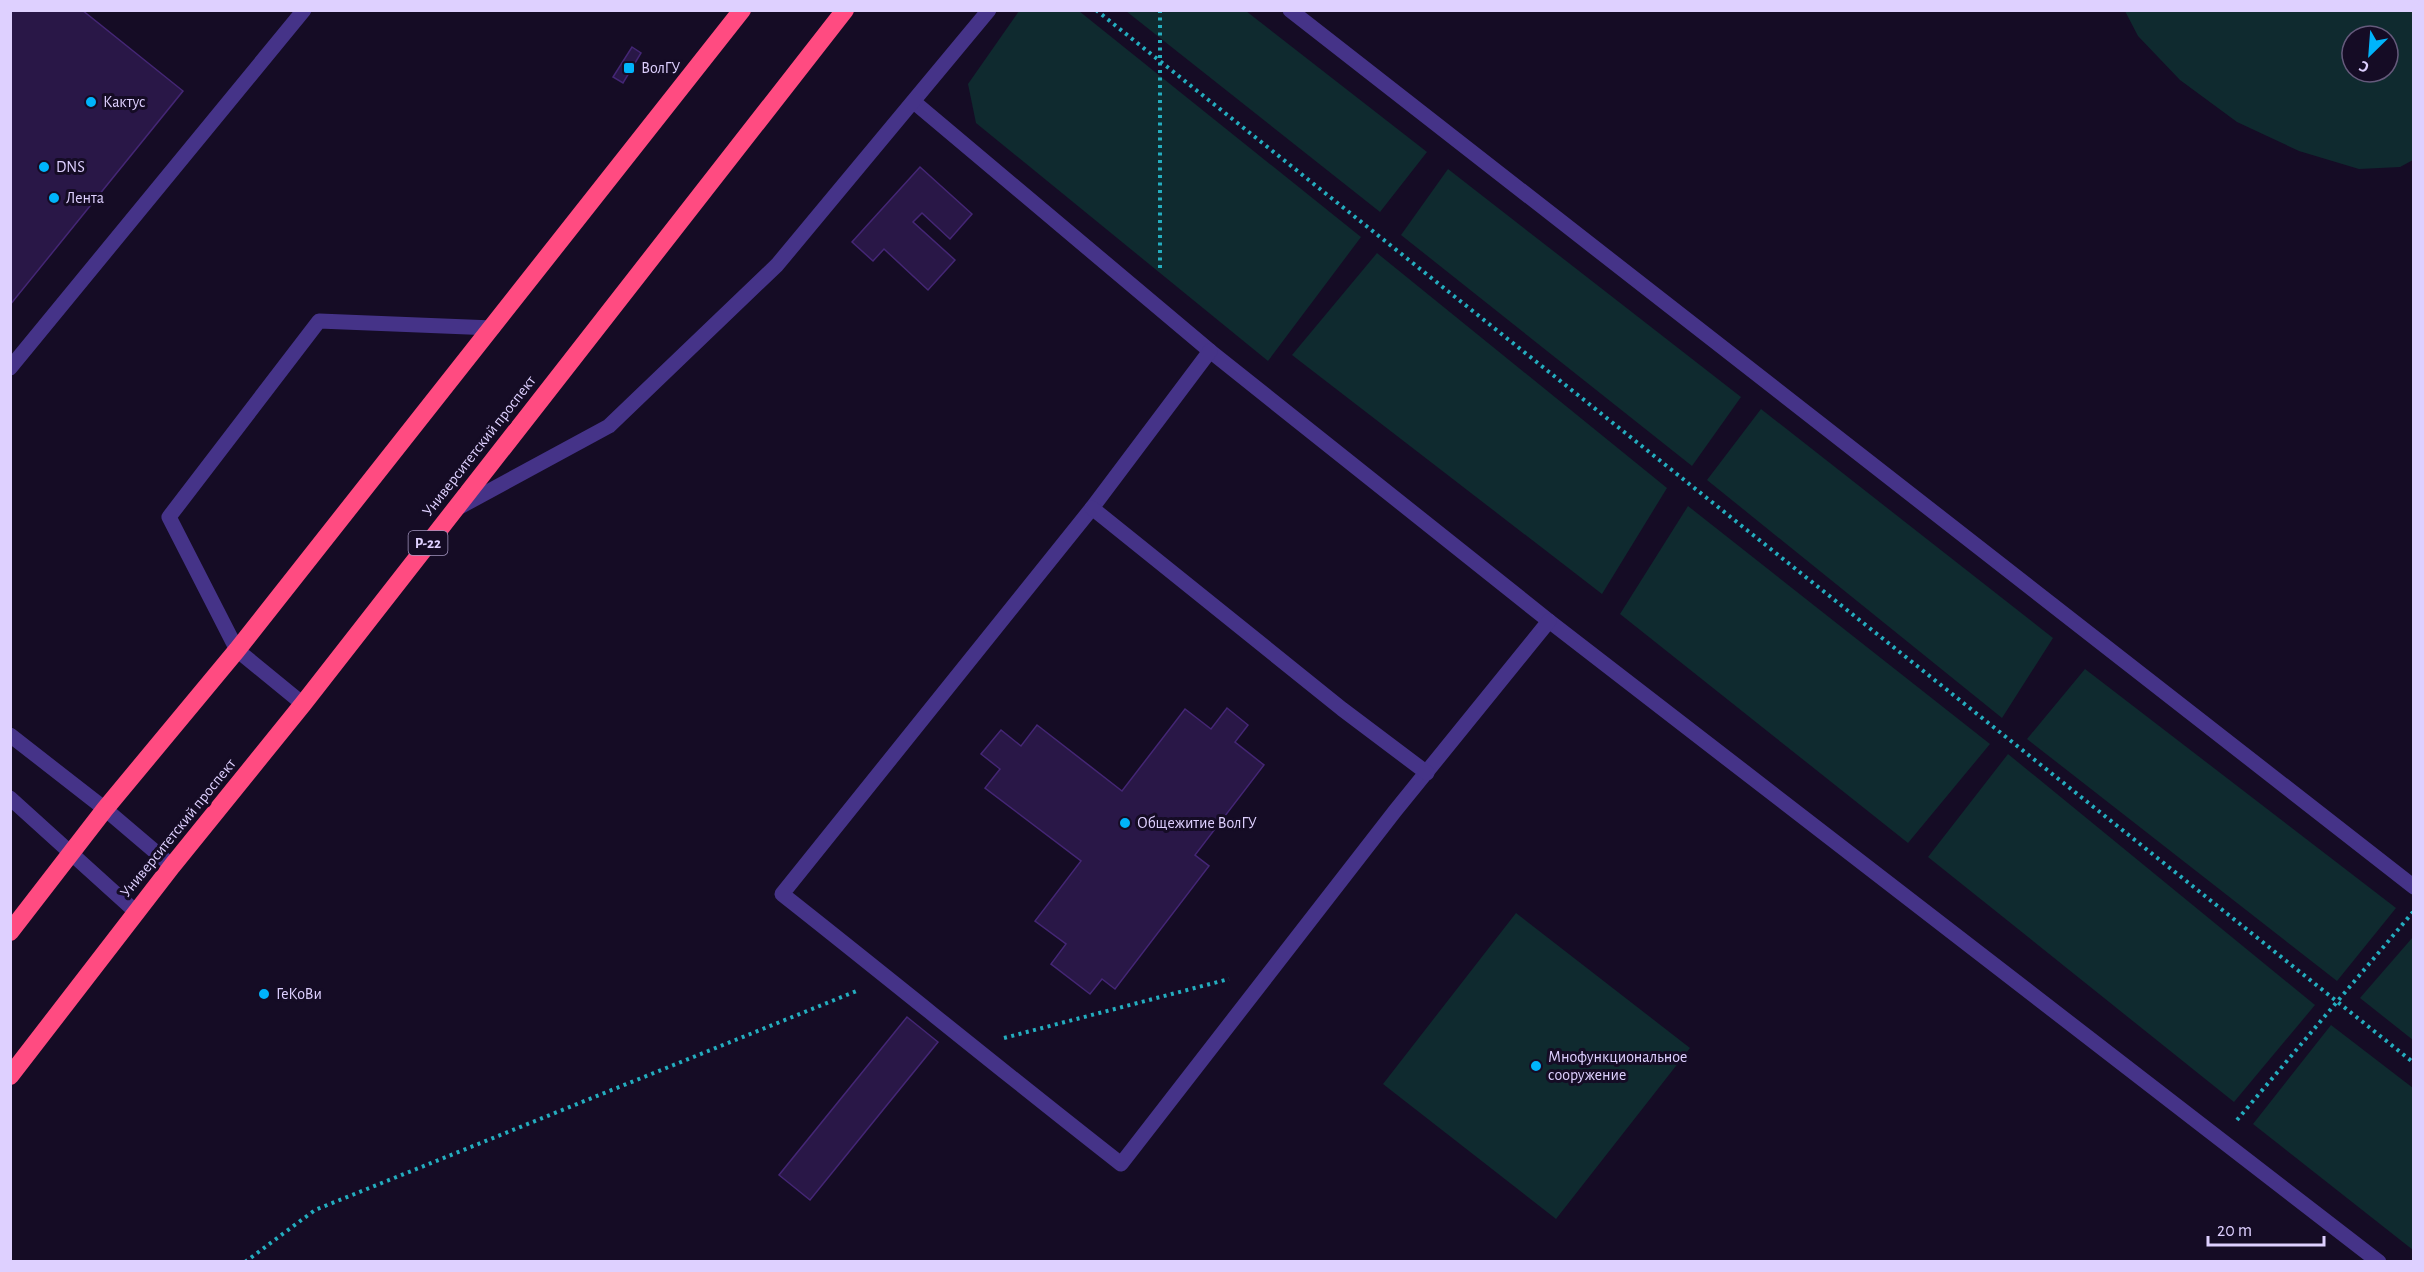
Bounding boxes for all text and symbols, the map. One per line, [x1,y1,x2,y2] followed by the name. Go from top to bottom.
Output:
[2340,24,2400,84] north arrow
[2357,58,2371,76] text: С
[641,60,680,76] place label: ВолГУ
[622,61,636,75] marker: ВолГУ
[103,94,145,111] place label: Кактус
[84,95,98,109] marker: Кактус
[56,159,85,175] place label: DNS
[37,160,51,174] marker: DNS
[66,190,104,206] place label: Лента
[47,191,61,205] marker: Лента
[419,373,539,519] street label: Университетский проспект
[408,531,448,555] road number: Р-22
[117,755,239,900] street label: Университетский проспект
[1137,815,1257,831] place label: Общежитие ВолГУ
[1118,816,1132,830] marker: Общежитие ВолГУ
[276,986,322,1002] place label: ГеКоВи
[257,987,271,1001] marker: ГеКоВи
[1548,1049,1687,1084] place label: Мнофункциональное сооружение
[1529,1059,1543,1073] marker: Мнофункциональное сооружение
[2208,1209,2324,1247] scale bar
[2217,1222,2252,1240] text: 20 m

